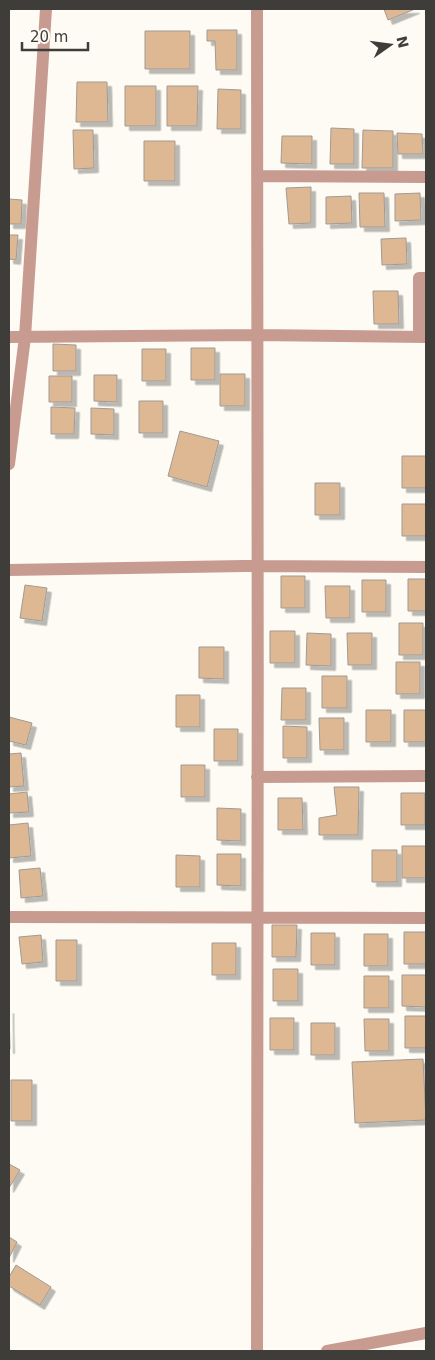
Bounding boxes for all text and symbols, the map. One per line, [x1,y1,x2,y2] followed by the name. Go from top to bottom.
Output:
[22,20,89,52] scale bar
[365,20,415,70] north arrow
[30,28,68,46] text: 20 m
[393,34,412,49] text: N

